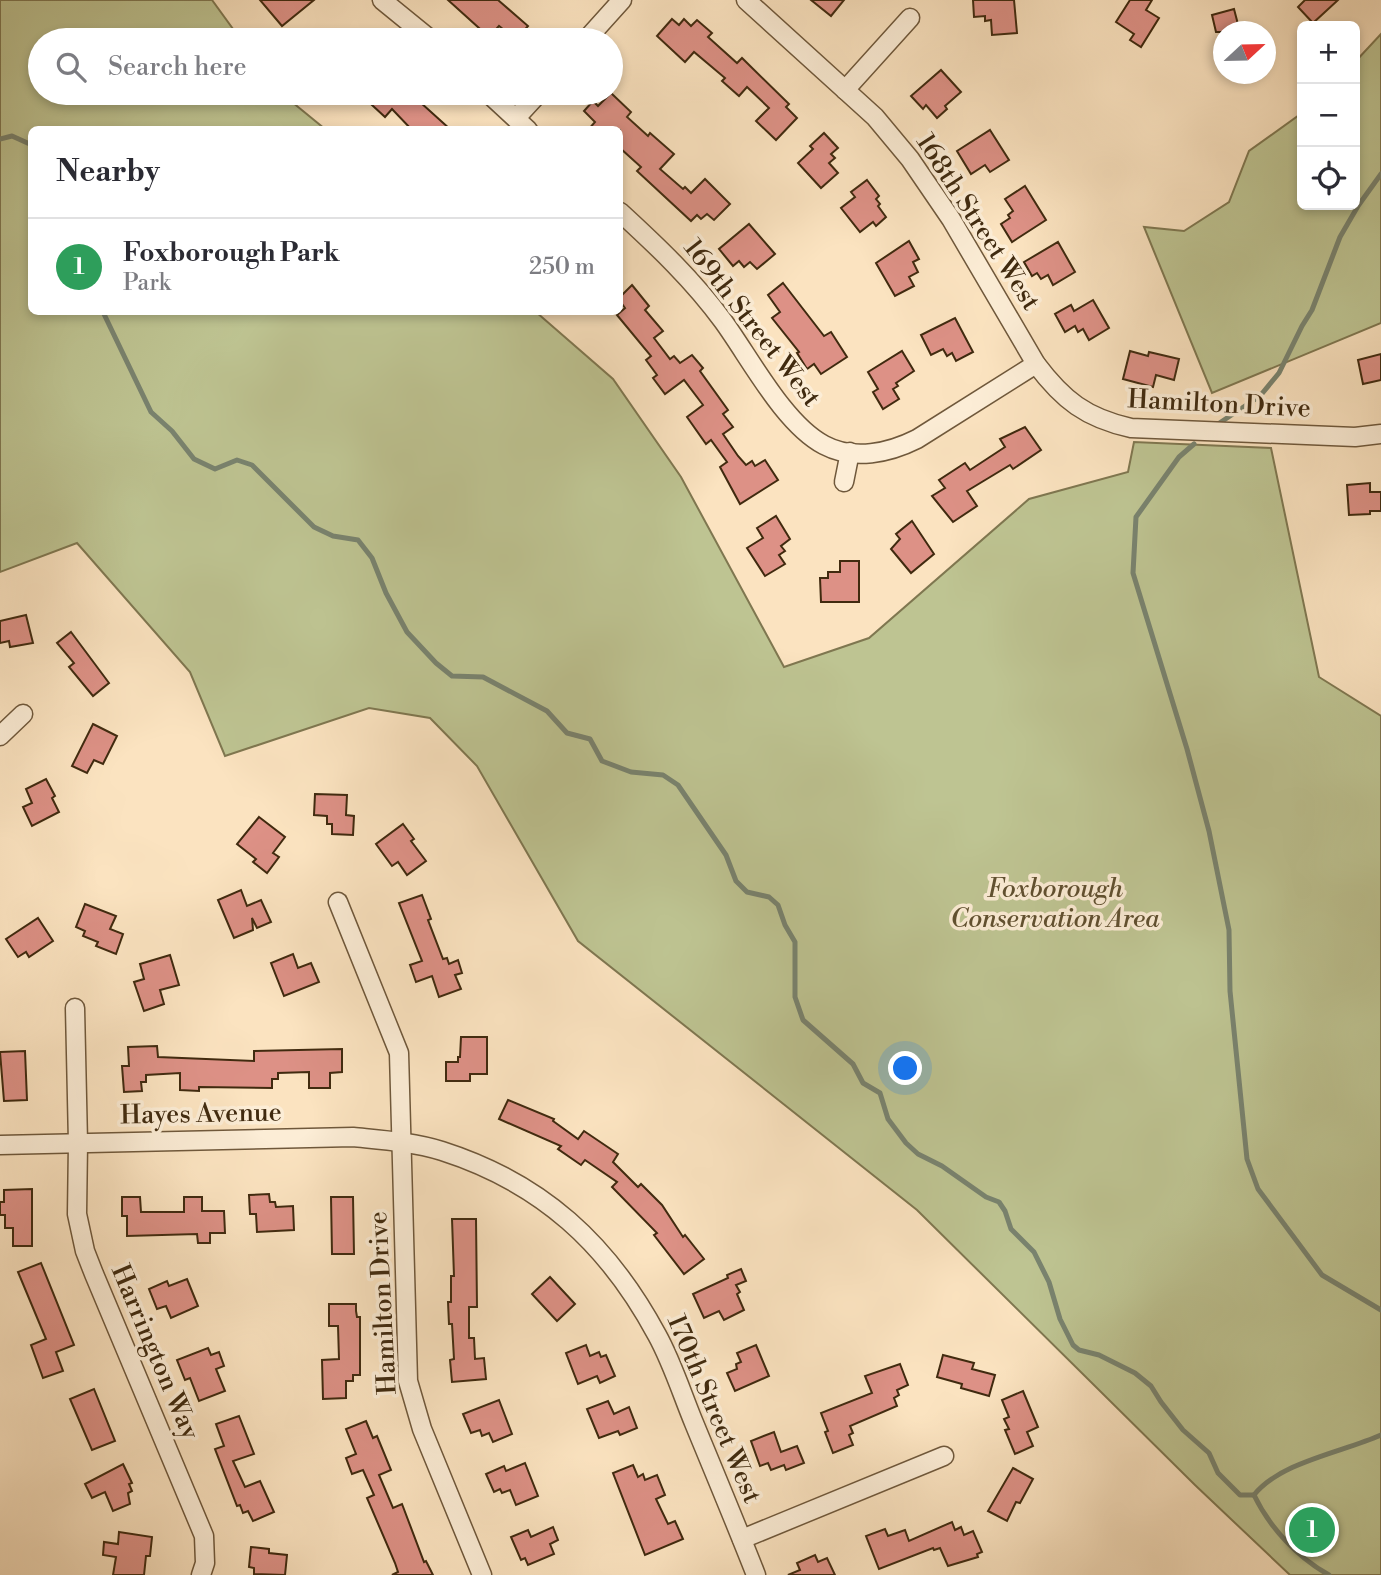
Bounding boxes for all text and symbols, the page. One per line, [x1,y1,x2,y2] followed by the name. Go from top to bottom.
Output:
[1213,21,1276,84] north arrow
[1297,21,1360,210] map controls
[1297,21,1360,84] button: +
[28,28,623,105] search box
[52,48,90,86] icon: search
[108,51,247,83] text: Search here
[1297,84,1360,147] button: −
[909,128,1047,316] street label: 168th Street West
[1297,147,1360,210] button: locate
[56,153,160,191] text: Nearby
[677,233,827,413] street label: 169th Street West
[123,237,340,269] text: Foxborough Park
[73,253,85,281] text: 1
[529,253,595,281] text: 250 m
[123,269,171,297] text: Park
[1126,383,1312,425] street label: Hamilton Drive
[951,873,1160,935] park label: Foxborough Conservation Area
[888,1051,922,1085] your location
[120,1097,282,1131] street label: Hayes Avenue
[362,1210,404,1396] street label: Hamilton Drive
[104,1260,206,1445] street label: Harrington Way
[660,1310,768,1508] street label: 170th Street West
[1289,1504,1335,1556] pin: 1

